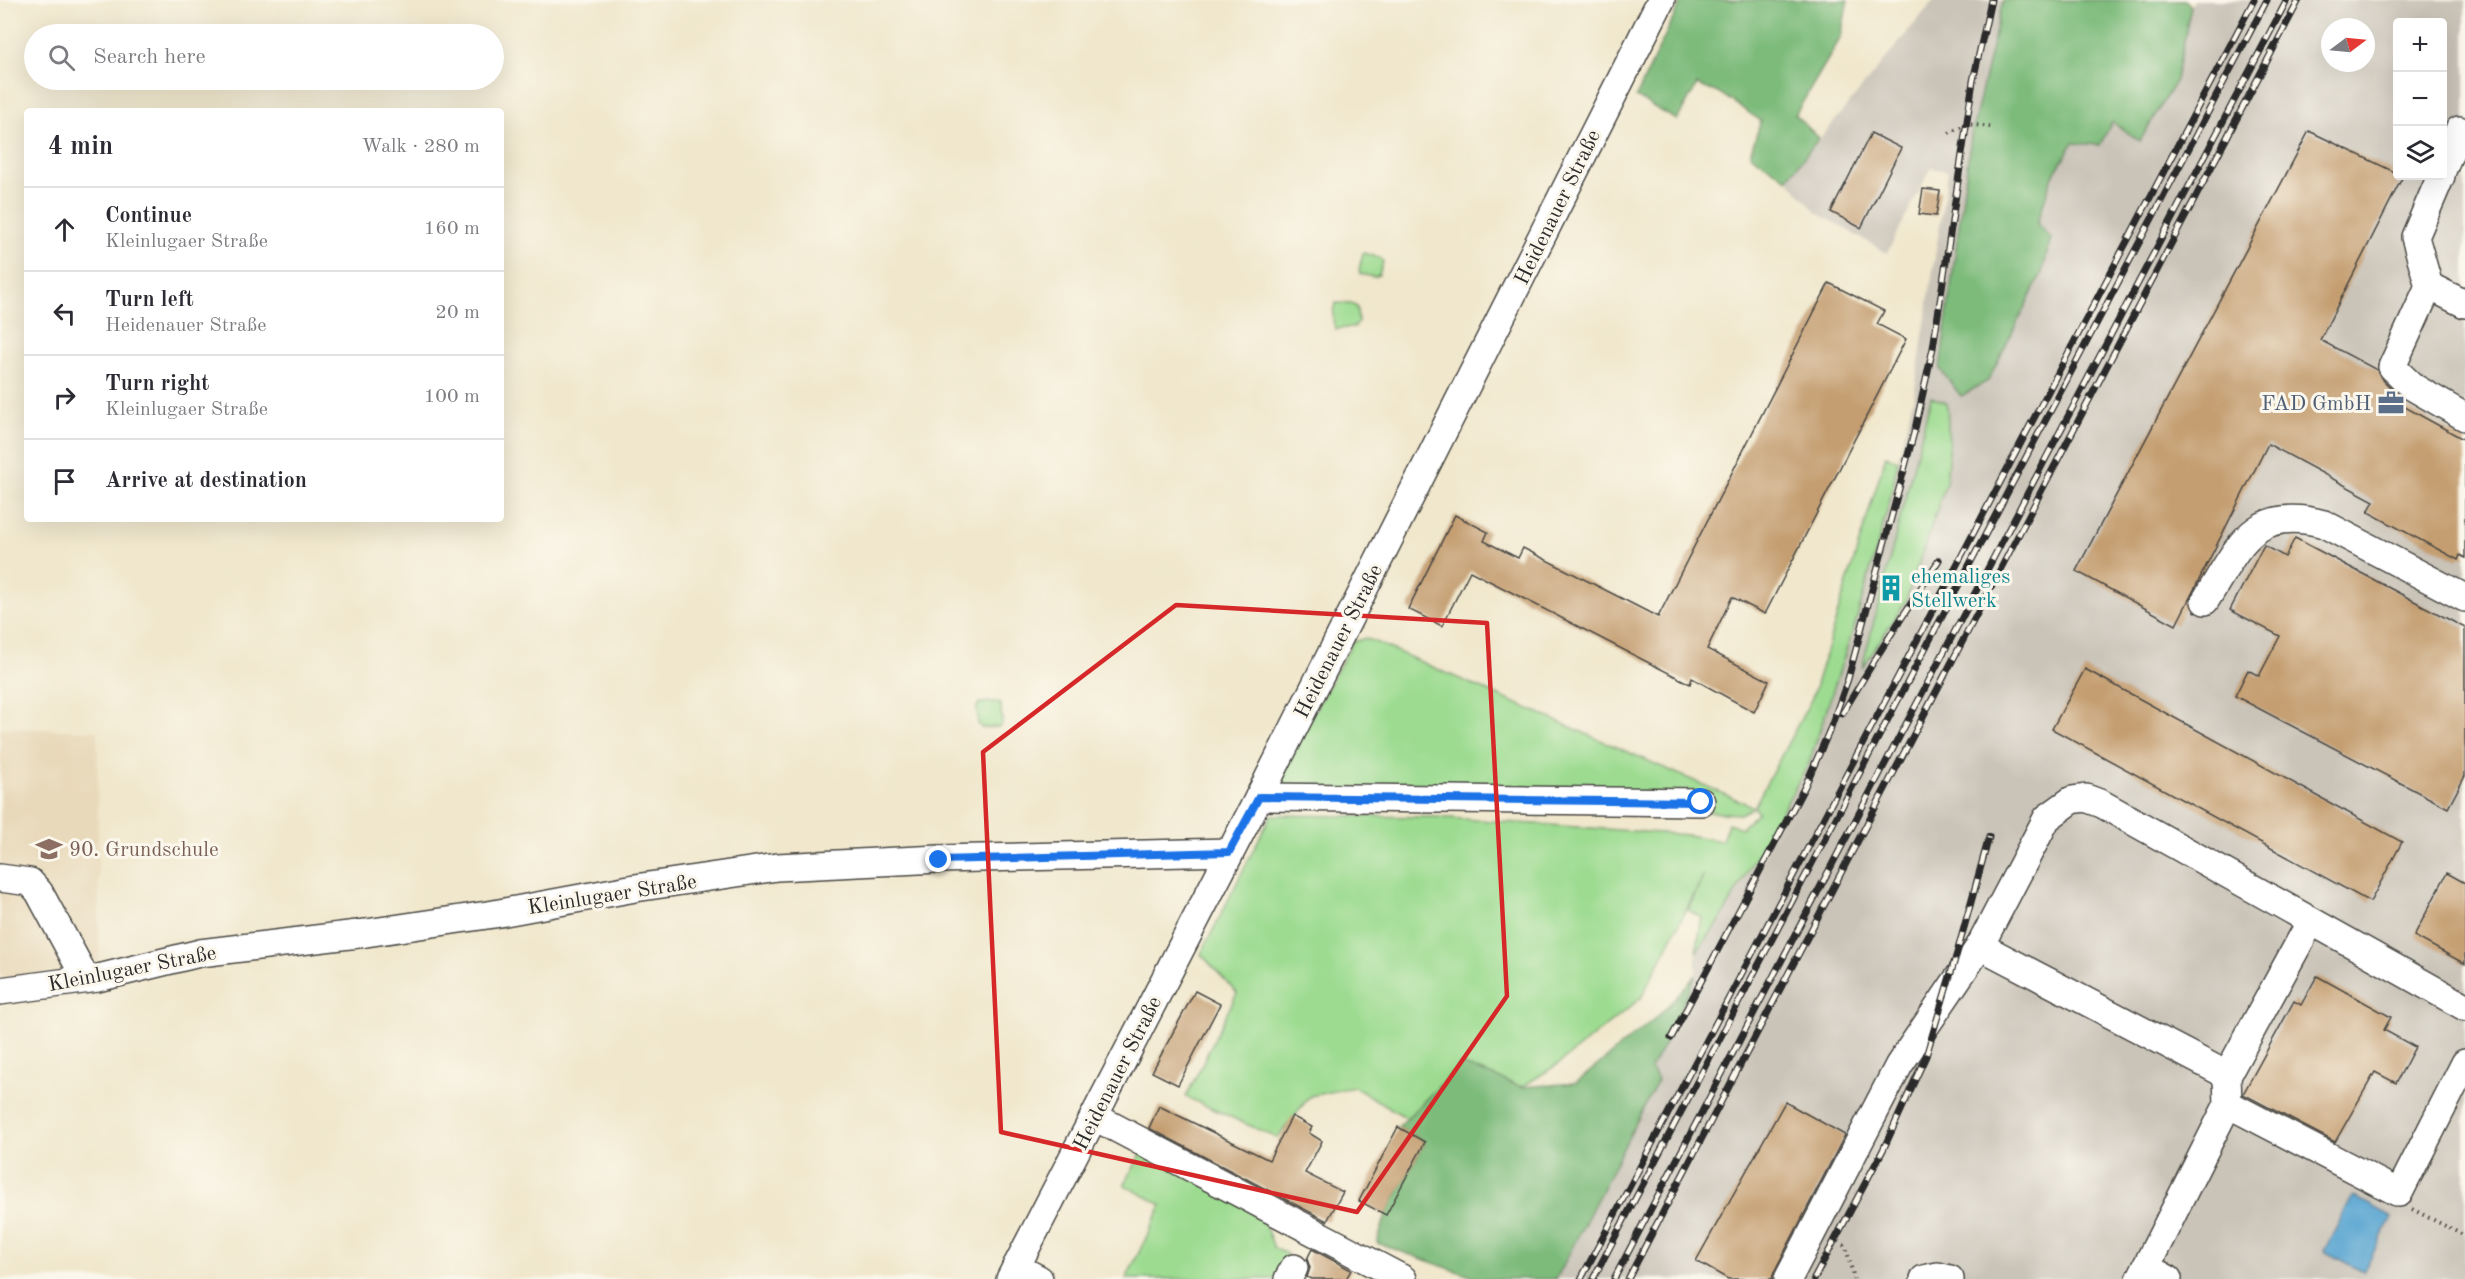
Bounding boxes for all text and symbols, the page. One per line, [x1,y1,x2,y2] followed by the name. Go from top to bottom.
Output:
[2321,18,2375,72] north arrow
[2393,18,2447,180] map controls
[2393,18,2447,72] button: +
[24,24,504,90] search box
[45,41,78,74] icon: search
[93,46,206,68] text: Search here
[2393,72,2447,126] button: −
[2393,126,2447,180] button: layers
[1512,127,1605,288] street label: Heidenauer Straße
[48,134,113,160] text: 4 min
[361,137,480,157] text: Walk · 280 m
[105,205,192,227] text: Continue
[48,213,81,246] icon: ahead
[424,219,480,239] text: 160 m
[105,232,268,252] text: Kleinlugaer Straße
[105,289,194,311] text: Turn left
[48,297,81,330] icon: left
[435,303,480,323] text: 20 m
[105,316,267,336] text: Heidenauer Straße
[105,373,209,395] text: Turn right
[48,381,81,414] icon: right
[424,387,480,407] text: 100 m
[2376,388,2406,418] office icon: FAD GmbH
[2261,394,2371,415] place label: FAD GmbH
[105,400,268,420] text: Kleinlugaer Straße
[48,465,81,498] icon: arrive
[105,470,307,492] text: Arrive at destination
[1291,561,1387,722] street label: Heidenauer Straße
[1911,567,2010,612] place label: ehemaliges Stellwerk
[1876,573,1906,603] building icon: ehemaliges Stellwerk
[1687,788,1713,814] route start
[34,834,64,864] school or university icon: 90. Grundschule
[69,840,219,861] place label: 90. Grundschule
[925,846,951,872] route end
[526,872,698,919] street label: Kleinlugaer Straße
[46,943,218,996] street label: Kleinlugaer Straße
[1070,993,1166,1154] street label: Heidenauer Straße

